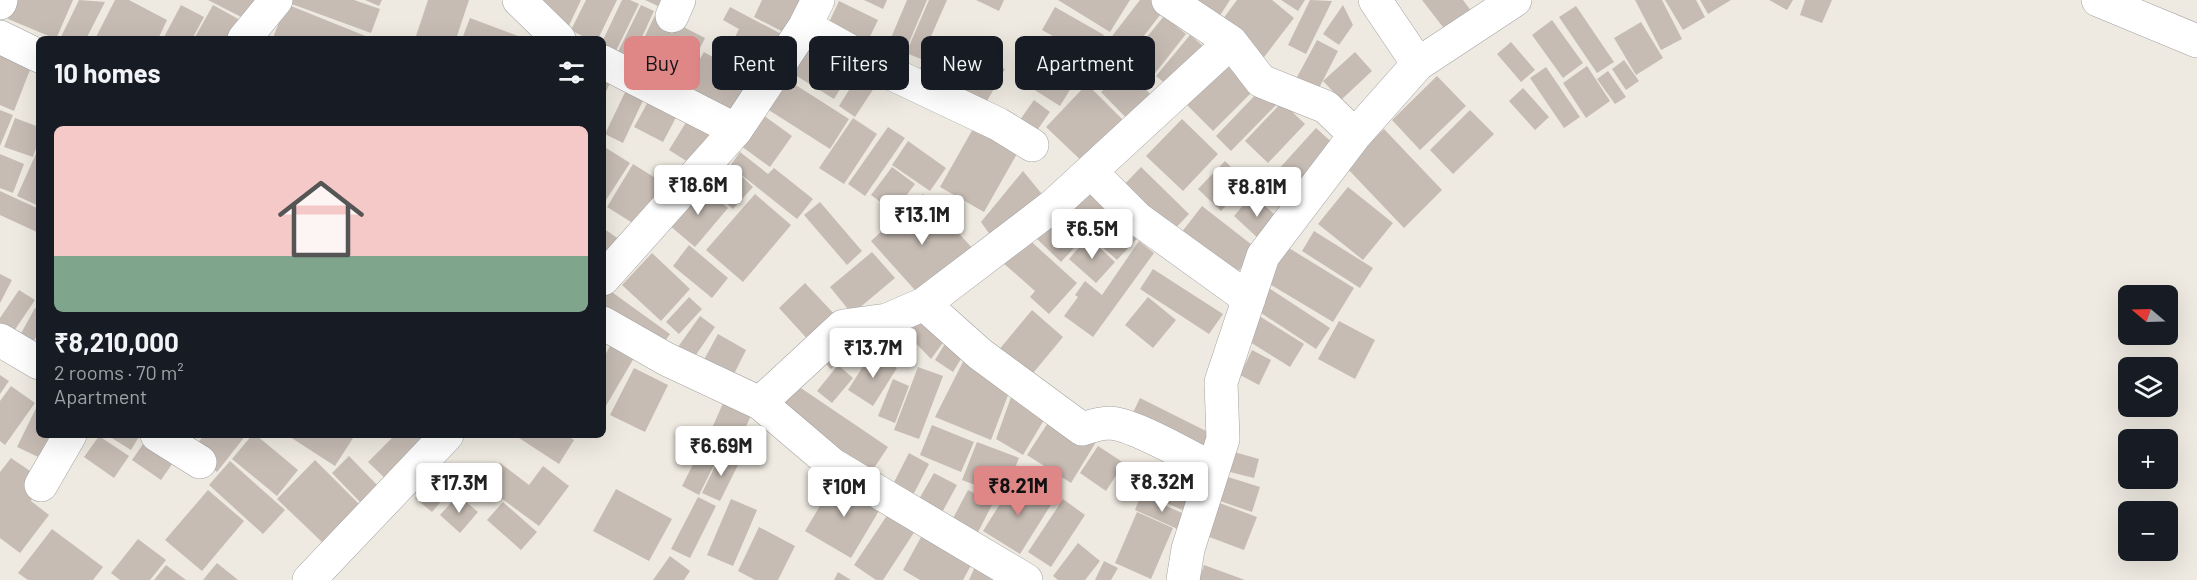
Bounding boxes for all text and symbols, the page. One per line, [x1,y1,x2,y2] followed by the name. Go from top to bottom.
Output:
[624,36,700,90] chip: Buy
[712,36,797,90] chip: Rent
[809,36,909,90] chip: Filters
[921,36,1003,90] chip: New
[1015,36,1155,90] chip: Apartment
[555,56,588,89] icon: filters
[54,57,161,88] text: 10 homes
[267,165,375,273] icon: home
[649,165,747,216] pin: ₹18.6M
[1208,167,1306,218] pin: ₹8.81M
[668,172,728,196] text: ₹18.6M
[1227,174,1287,198] text: ₹8.81M
[873,195,971,246] pin: ₹13.1M
[894,202,950,226] text: ₹13.1M
[1050,209,1134,260] pin: ₹6.5M
[1066,216,1118,240] text: ₹6.5M
[2118,285,2178,345] north arrow
[2118,285,2178,561] map controls
[54,326,179,357] text: ₹8,210,000
[824,328,922,379] pin: ₹13.7M
[844,335,902,359] text: ₹13.7M
[2118,357,2178,417] button: layers
[54,360,184,384] text: 2 rooms · 70 m²
[54,384,147,408] text: Apartment
[672,426,770,477] pin: ₹6.69M
[2118,429,2178,489] button: +
[689,433,753,457] text: ₹6.69M
[1113,462,1211,513] pin: ₹8.32M
[410,463,508,514] pin: ₹17.3M
[969,466,1067,517] pin: ₹8.21M
[808,467,880,518] pin: ₹10M
[1130,469,1194,493] text: ₹8.32M
[430,470,488,494] text: ₹17.3M
[988,473,1048,497] text: ₹8.21M
[822,474,866,498] text: ₹10M
[2118,501,2178,561] button: −

